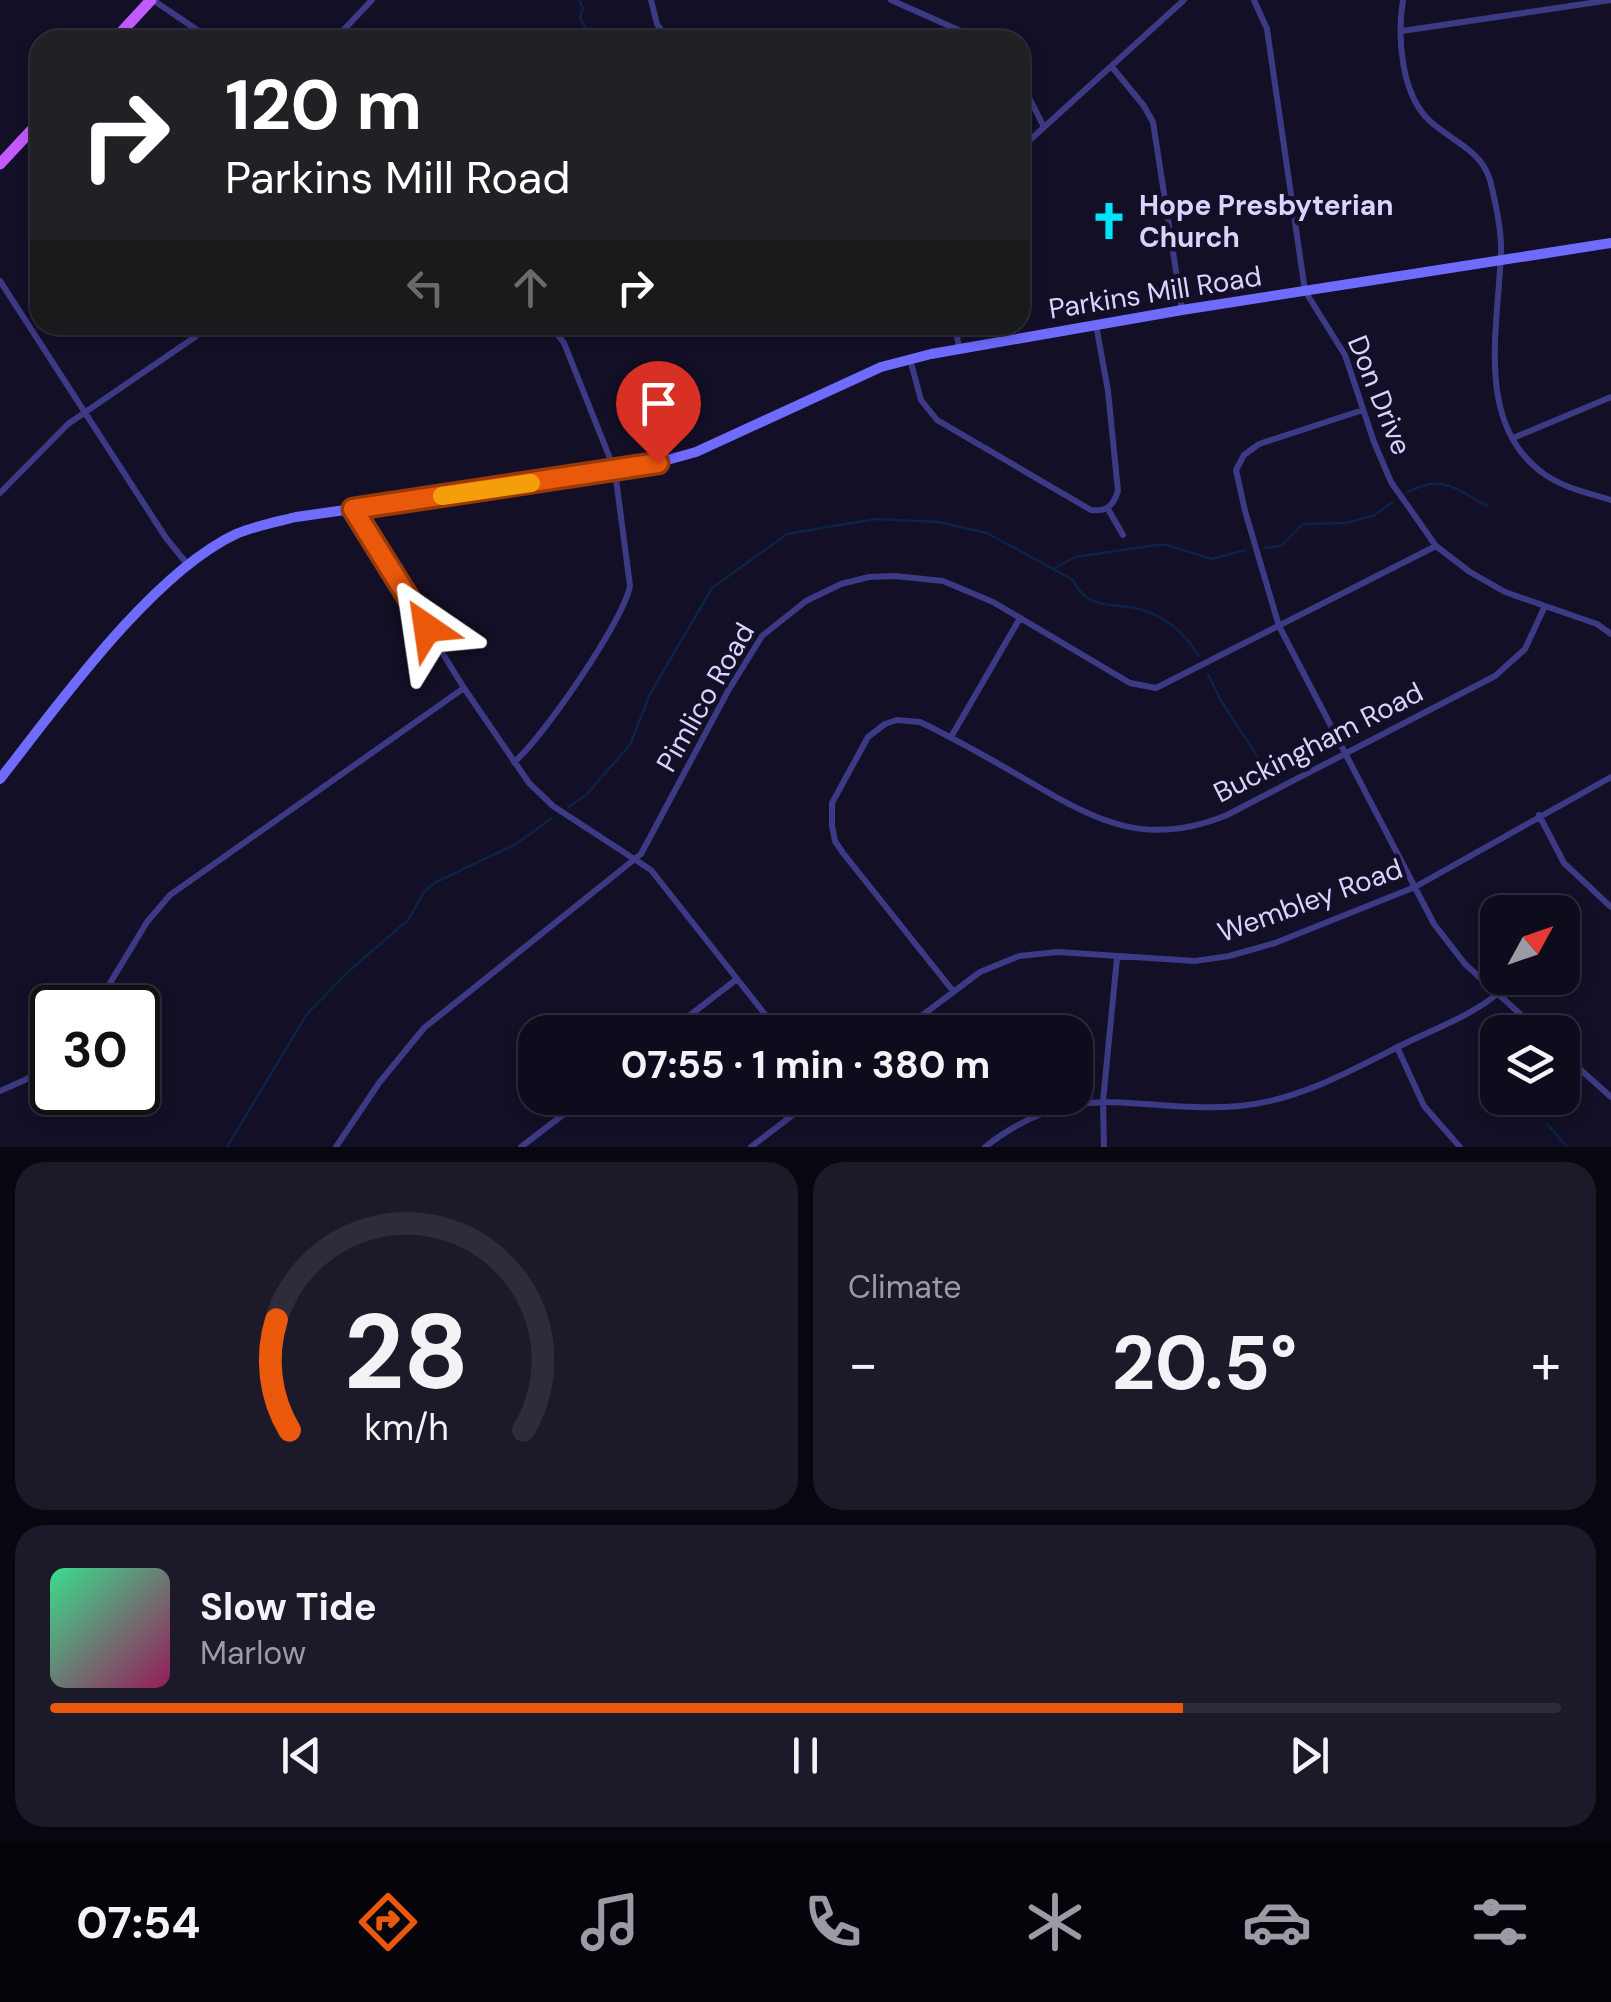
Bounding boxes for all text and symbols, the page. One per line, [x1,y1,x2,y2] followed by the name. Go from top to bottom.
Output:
[225,60,422,151] text: 120 m
[60,70,190,200] icon: right
[225,148,571,207] text: Parkins Mill Road
[1139,187,1393,256] place label: Hope Presbyterian Church
[1088,200,1130,242] church icon: Hope Presbyterian Church
[1046,257,1264,328] street label: Parkins Mill Road
[398,260,453,315] icon: left
[503,260,558,315] icon: ahead
[608,260,663,315] icon: right
[1339,330,1420,460] street label: Don Drive
[616,361,701,464] pin
[631,376,686,431] icon: arrive
[375,576,479,680] position arrow
[648,616,763,778] street label: Pimlico Road
[1207,674,1429,811] street label: Buckingham Road
[1213,850,1408,951] street label: Wembley Road
[1480,895,1580,995] north arrow
[1480,895,1580,1115] map controls
[30,985,160,1115] speed limit sign: 30
[1480,1015,1580,1115] button: layers
[621,1040,990,1090] text: 07:55 · 1 min · 380 m
[848,1266,962,1308] text: Climate
[344,1285,469,1420] text: 28
[1112,1315,1297,1412] text: 20.5°
[848,1328,878,1400] text: −
[1531,1328,1561,1400] text: +
[364,1405,449,1451] text: km/h
[200,1582,377,1632] text: Slow Tide
[200,1632,306,1674] text: Marlow
[274,1728,329,1783] icon: previous
[778,1728,833,1783] icon: pause
[1282,1728,1337,1783] icon: next
[353,1887,423,1957] icon: directions
[575,1887,645,1957] icon: music
[798,1887,868,1957] icon: phone
[1020,1887,1090,1957] icon: climate
[1242,1887,1312,1957] icon: car
[1465,1887,1535,1957] icon: filters
[76,1893,200,1952] text: 07:54

